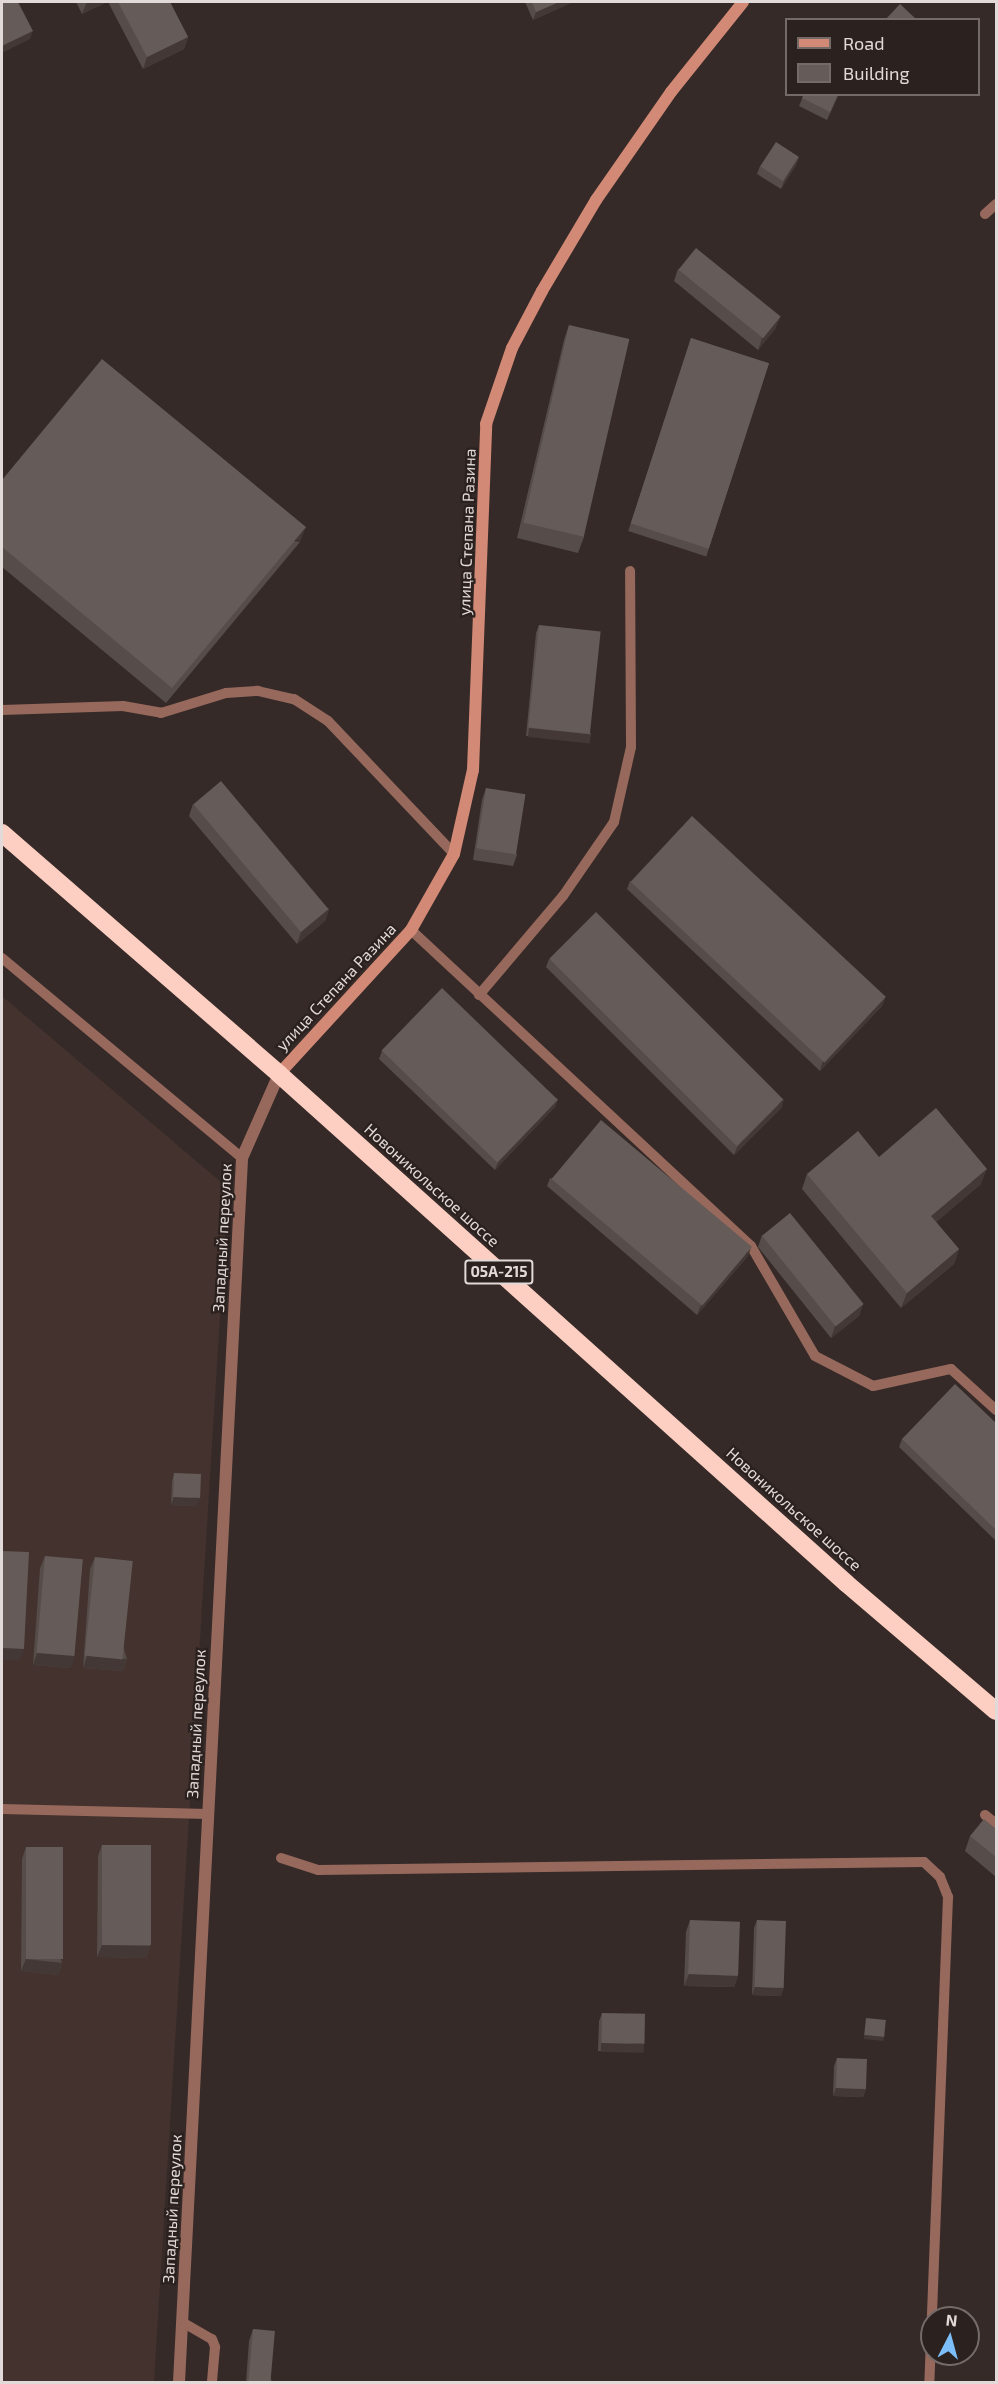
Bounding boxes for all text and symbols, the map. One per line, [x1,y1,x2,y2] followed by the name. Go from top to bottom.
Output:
[785,18,980,96] legend
[843,32,884,54] text: Road
[843,62,910,84] text: Building
[454,448,480,616] street label: улица Степана Разина
[272,919,400,1055] street label: улица Степана Разина
[360,1119,504,1251] street label: Новоникольское шоссе
[209,1163,235,1313] street label: Западный переулок
[463,1260,535,1284] road number: 05А-215
[722,1443,866,1575] street label: Новоникольское шоссе
[183,1649,209,1799] street label: Западный переулок
[159,2134,185,2284] street label: Западный переулок
[920,2306,980,2366] north arrow
[945,2310,958,2330] text: N

